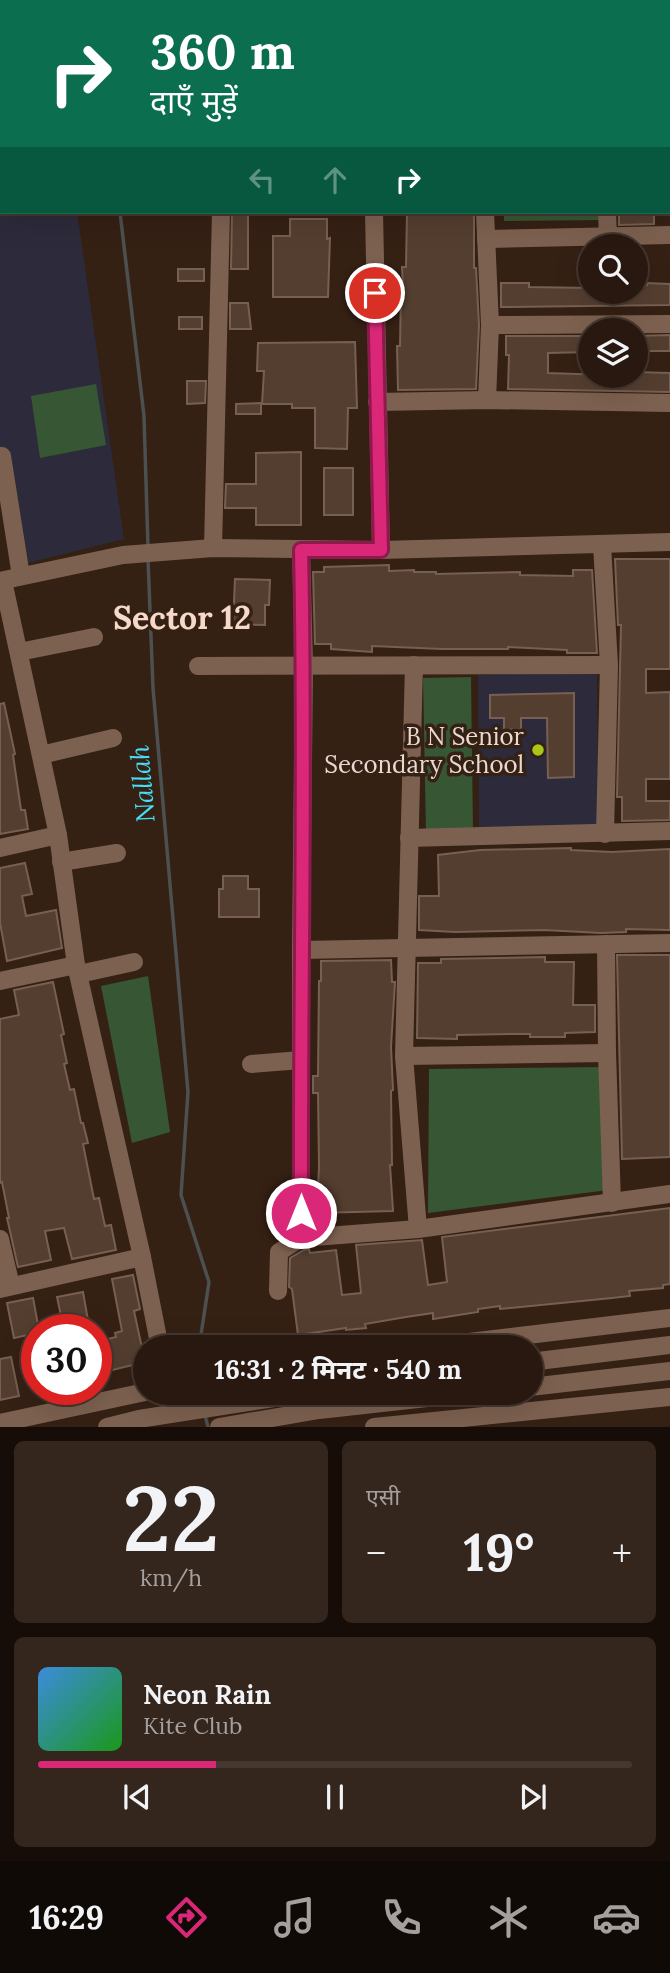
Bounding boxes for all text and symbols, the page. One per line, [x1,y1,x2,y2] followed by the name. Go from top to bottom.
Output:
[150,20,295,82] text: 360 m
[35,28,126,119] icon: right
[150,81,238,122] text: दाएँ मुड़ें
[243,161,281,199] icon: left
[316,161,354,199] icon: ahead
[389,161,427,199] icon: right
[578,234,648,388] map controls
[578,234,648,304] button: search
[345,263,405,323] pin
[356,274,394,312] icon: arrive
[578,318,648,388] button: layers
[113,597,251,638] district label: Sector 12
[324,721,525,780] place label: B N Senior Secondary School
[530,742,546,758] marker: B N Senior Secondary School
[122,744,162,824] water label: Nallah
[264,1176,338,1250] position arrow
[21,1314,112,1405] speed limit sign: 30
[214,1353,462,1386] text: 16:31 · 2 मिनट · 540 m
[122,1459,220,1576] text: 22
[366,1482,400,1511] text: एसी
[464,1519,534,1585] text: 19°
[366,1529,386,1577] text: −
[612,1529,632,1577] text: +
[140,1563,202,1592] text: km/h
[143,1678,271,1711] text: Neon Rain
[143,1711,242,1740] text: Kite Club
[118,1778,156,1816] icon: previous
[316,1778,354,1816] icon: pause
[514,1778,552,1816] icon: next
[162,1893,211,1942] icon: directions
[270,1893,319,1942] icon: music
[377,1893,426,1942] icon: phone
[484,1893,533,1942] icon: climate
[592,1893,641,1942] icon: car
[29,1897,104,1938] text: 16:29

